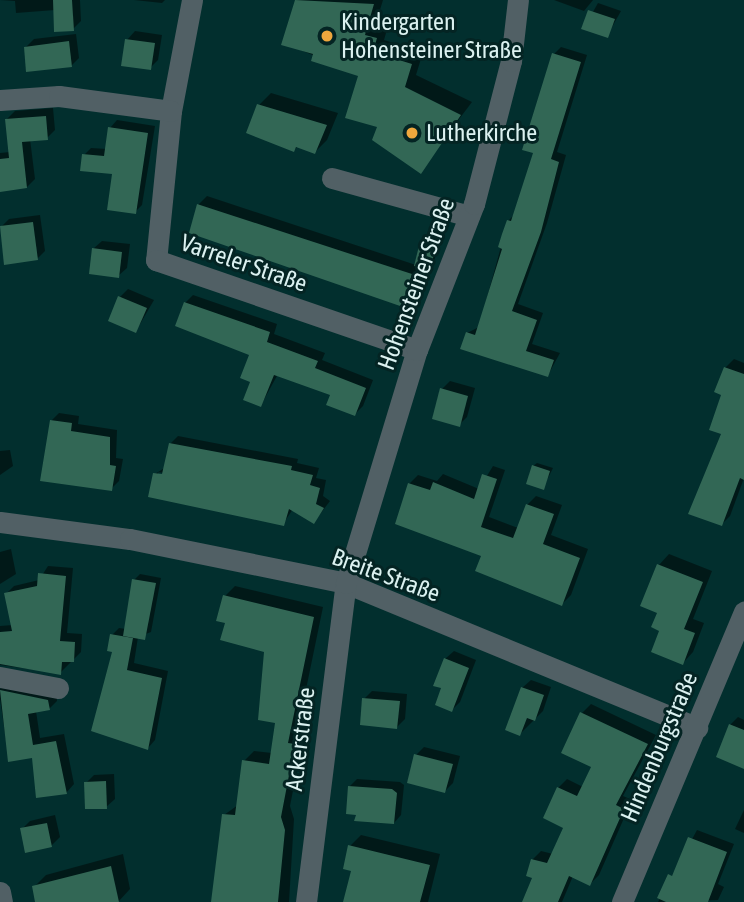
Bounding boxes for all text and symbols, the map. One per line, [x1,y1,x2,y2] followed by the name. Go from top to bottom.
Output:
[341,8,522,64] place label: Kindergarten Hohensteiner Straße
[319,28,335,44] marker: Kindergarten Hohensteiner Straße
[426,119,537,147] place label: Lutherkirche
[404,125,420,141] marker: Lutherkirche
[372,194,460,374] street label: Hohensteiner Straße
[177,228,311,298] street label: Varreler Straße
[328,542,444,608] street label: Breite Straße
[614,668,704,826] street label: Hindenburgstraße
[279,686,321,792] street label: Ackerstraße

